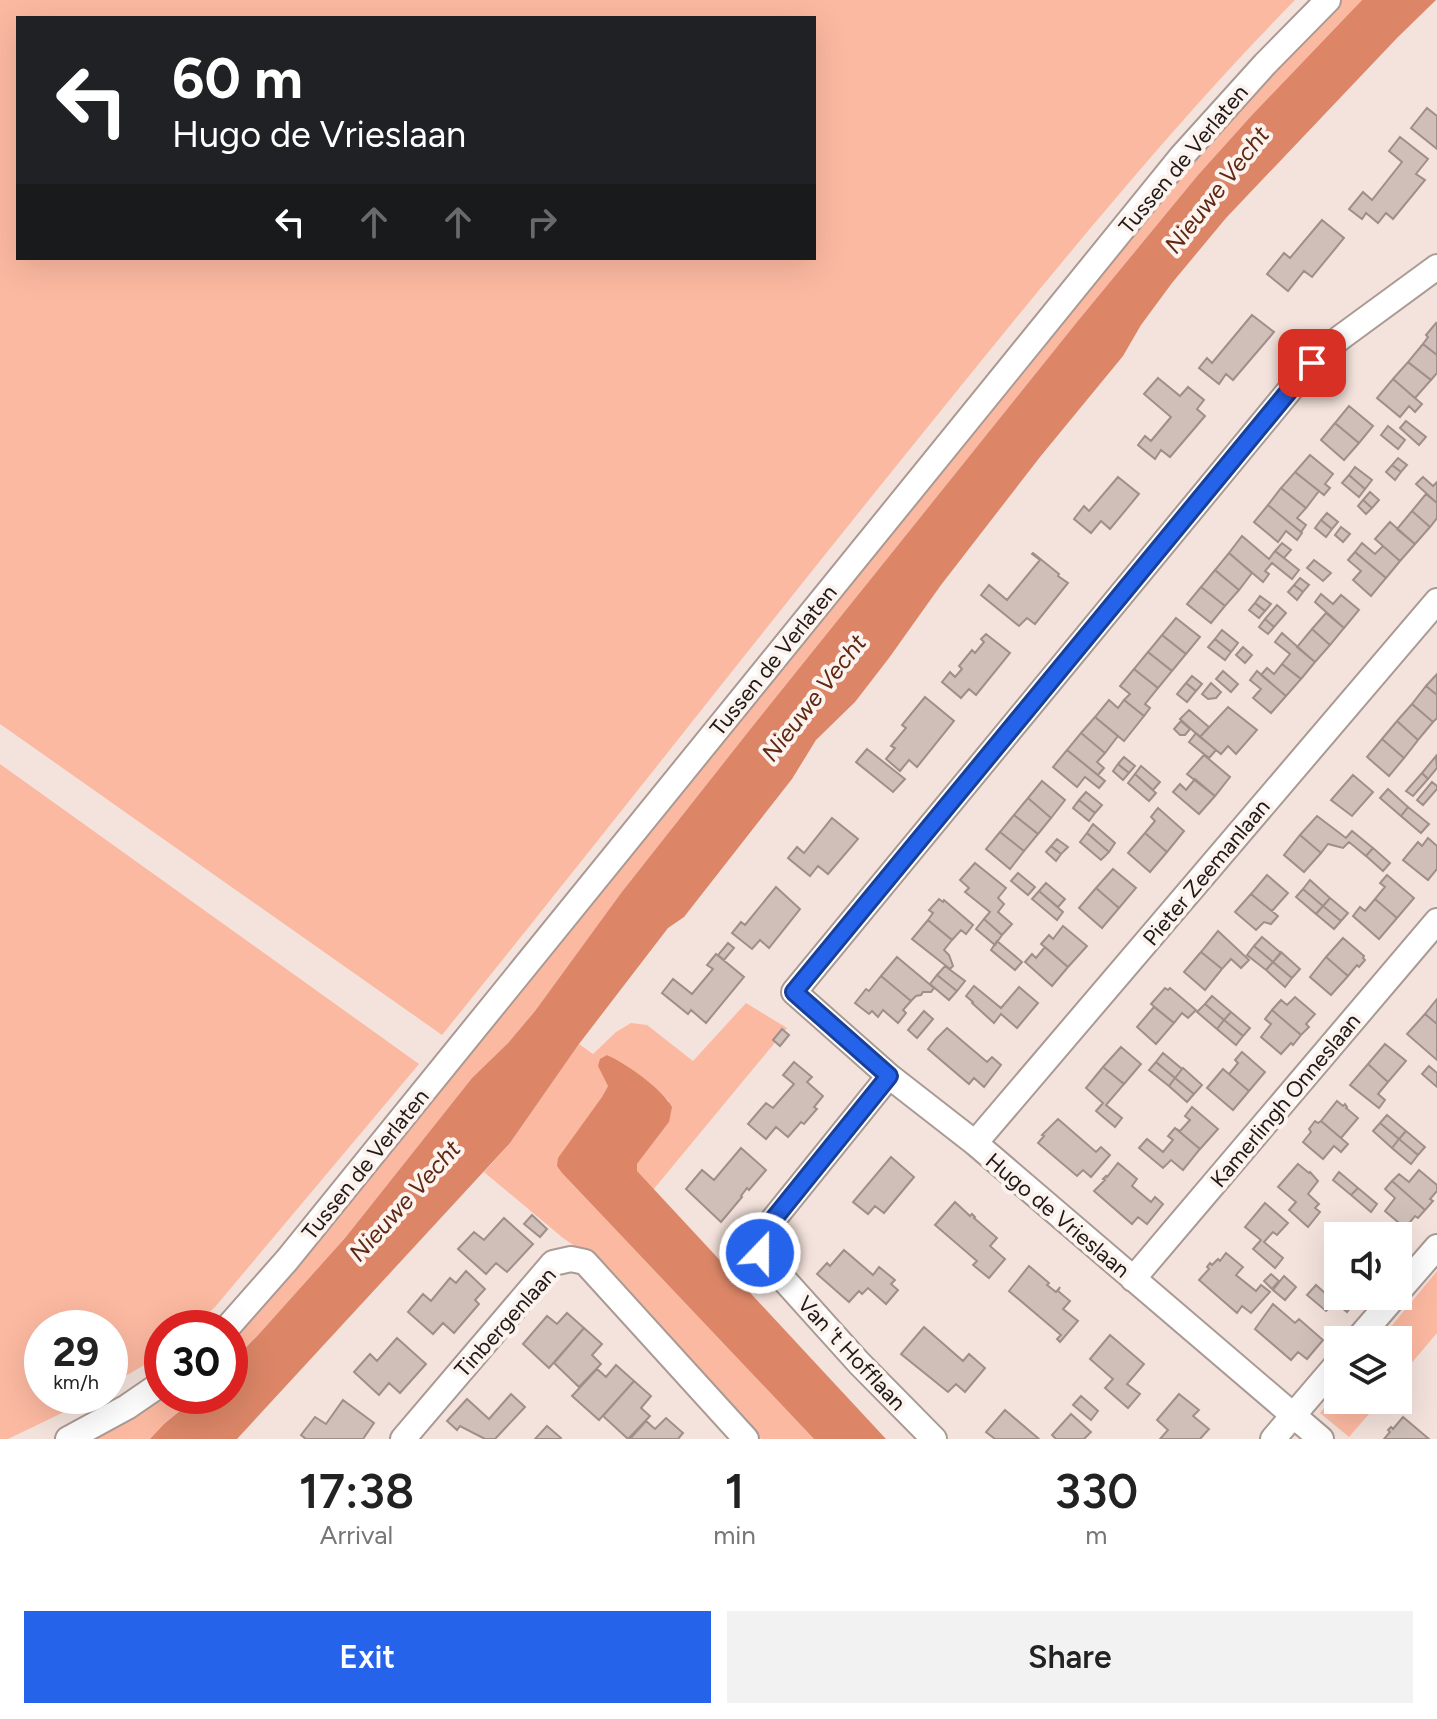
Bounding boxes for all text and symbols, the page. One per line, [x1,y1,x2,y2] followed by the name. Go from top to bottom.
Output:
[172,45,303,112] text: 60 m
[40,48,144,152] icon: left
[1113,79,1254,239] street label: Tussen de Verlaten
[172,113,466,156] text: Hugo de Vrieslaan
[1158,120,1276,259] water label: Nieuwe Vecht
[268,200,312,244] icon: left
[352,200,396,244] icon: ahead
[436,200,480,244] icon: ahead
[520,200,564,244] icon: right
[1278,329,1346,397] pin
[1290,341,1334,385] icon: arrive
[704,579,843,741] street label: Tussen de Verlaten
[755,628,873,767] water label: Nieuwe Vecht
[1137,794,1276,951] street label: Pieter Zeemanlaan
[1205,1008,1366,1193] street label: Kamerlingh Onneslaan
[296,1083,435,1245] street label: Tussen de Verlaten
[343,1134,467,1267] water label: Nieuwe Vecht
[980,1147,1135,1283] street label: Hugo de Vrieslaan
[718,1211,802,1295] position arrow
[1324,1222,1412,1414] map controls
[1324,1222,1412,1310] button: sound
[449,1262,562,1383] street label: Tinbergenlaan
[792,1291,911,1416] street label: Van 't Hofflaan
[144,1310,248,1414] speed limit sign: 30
[1324,1326,1412,1414] button: layers
[53,1328,99,1376] text: 29
[53,1370,99,1394] text: km/h
[299,1462,414,1520] text: 17:38
[724,1462,745,1520] text: 1
[1054,1462,1138,1520] text: 330
[320,1519,393,1551] text: Arrival
[713,1519,756,1551] text: min
[1085,1519,1107,1551] text: m
[24,1611,711,1703] button: Exit
[727,1611,1413,1703] button: Share

